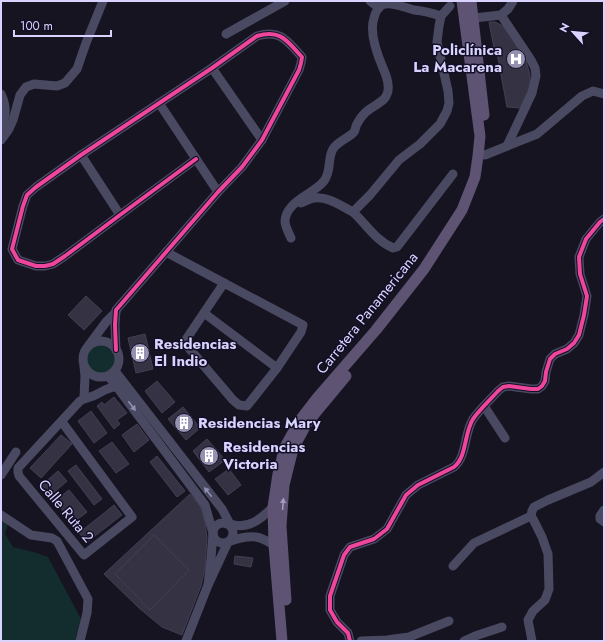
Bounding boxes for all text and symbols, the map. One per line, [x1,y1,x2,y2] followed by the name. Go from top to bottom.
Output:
[14,12,111,38] scale bar
[553,12,593,52] north arrow
[20,17,53,35] text: 100 m
[555,20,573,35] text: N
[413,39,502,78] place label: Policlínica La Macarena
[505,48,527,70] hospital icon: Policlínica La Macarena
[311,247,423,379] street label: Carretera Panamericana
[154,333,236,372] place label: Residencias El Indio
[129,342,151,364] building icon: Residencias El Indio
[127,401,136,412] one-way arrow
[173,412,195,434] building icon: Residencias Mary
[198,412,321,434] place label: Residencias Mary
[222,436,305,475] place label: Residencias Victoria
[198,445,220,467] building icon: Residencias Victoria
[33,475,99,547] street label: Calle Ruta 2
[204,486,213,497] one-way arrow
[280,498,287,510] one-way arrow

